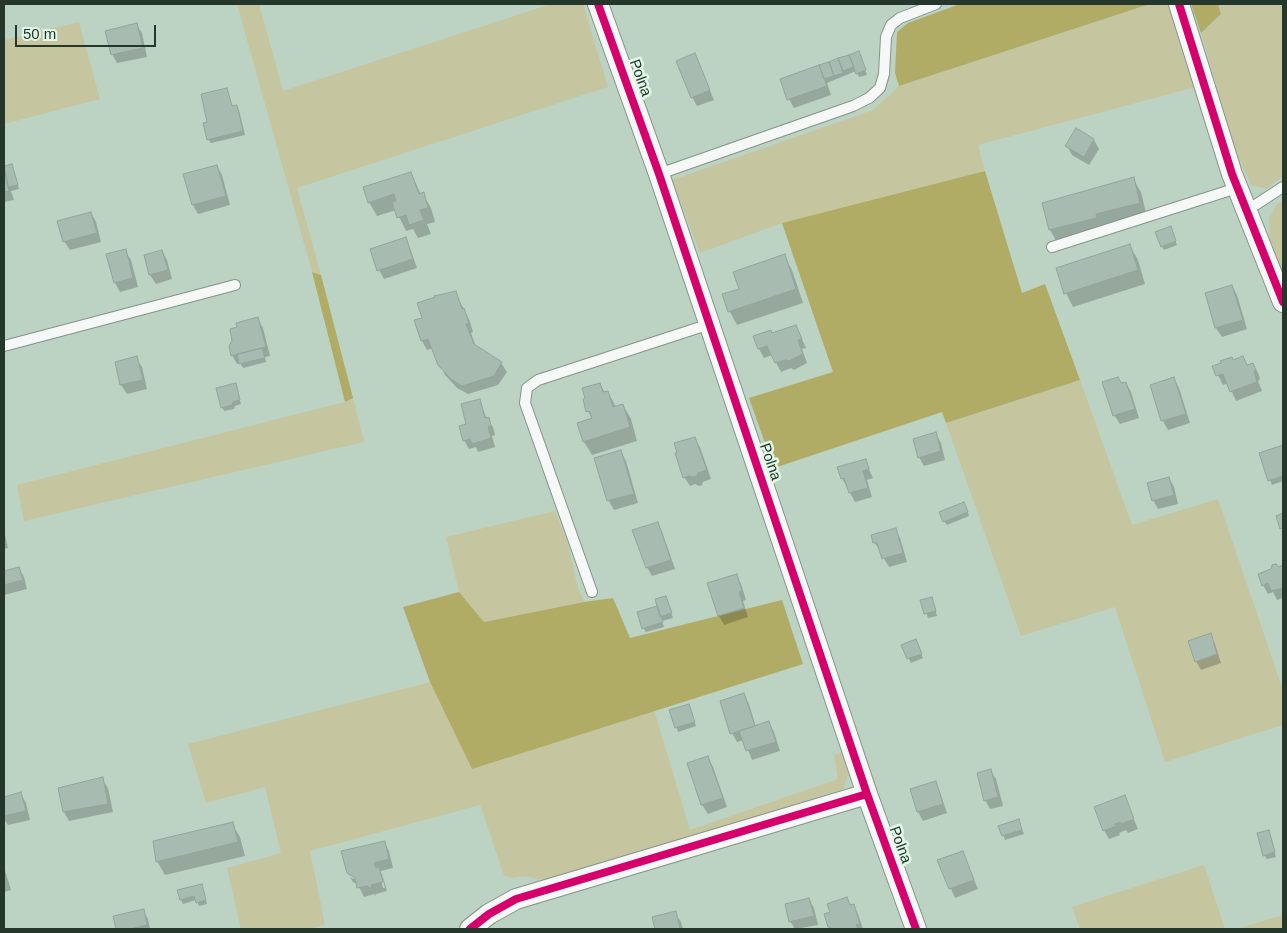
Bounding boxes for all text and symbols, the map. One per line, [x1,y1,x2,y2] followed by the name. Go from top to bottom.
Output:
[18,15,159,47] scale bar
[23,25,56,42] text: 50 m
[625,57,655,99] street label: Polna
[755,441,785,483] street label: Polna
[885,824,915,866] street label: Polna

